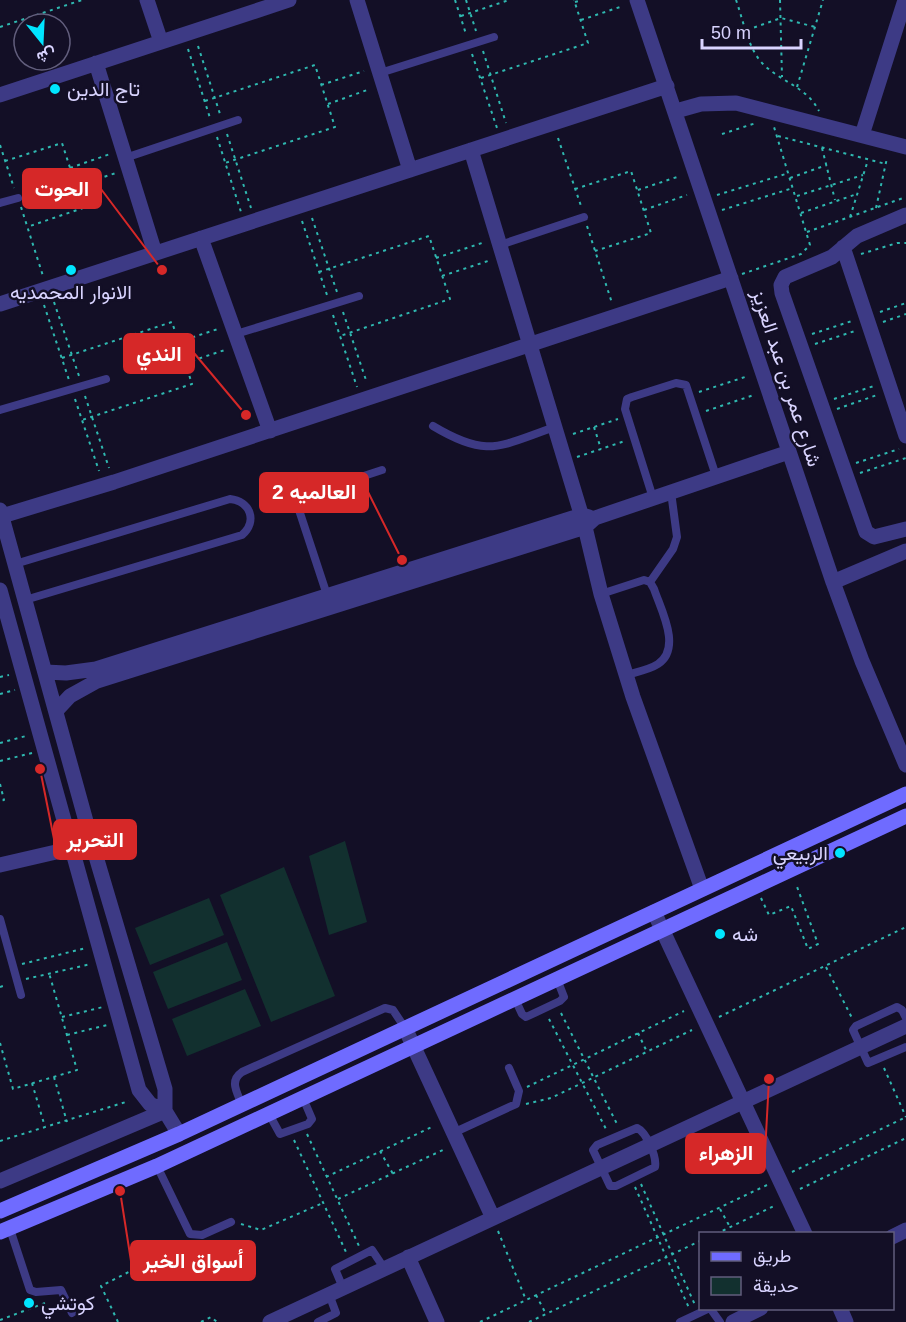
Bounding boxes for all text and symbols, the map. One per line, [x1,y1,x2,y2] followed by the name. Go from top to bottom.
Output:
[12,12,72,72] north arrow
[702,12,801,50] scale bar
[711,23,751,43] text: 50 m
[34,44,58,67] text: ش
[67,78,140,103] place label: تاج الدين
[48,82,62,96] marker: تاج الدين
[23,169,101,208] callout: الحوت
[35,177,89,202] text: الحوت
[64,263,78,277] marker: الانوار المحمديه
[10,281,132,305] place label: الانوار المحمديه
[745,286,826,470] street label: شارع عمر بن عبد العزيز
[124,334,194,373] callout: الندي
[136,342,182,371] text: الندي
[260,473,368,512] callout: العالميه 2
[272,480,356,504] text: العالميه 2
[54,820,136,859] callout: التحرير
[65,828,124,853] text: التحرير
[773,842,828,870] place label: الربيعي
[833,846,847,860] marker: الربيعي
[732,923,758,945] place label: شه
[713,927,727,941] marker: شه
[686,1134,765,1173] callout: الزهراء
[699,1141,753,1166] text: الزهراء
[699,1232,894,1310] legend
[131,1241,255,1280] callout: أسواق الخير
[753,1246,791,1267] text: طريق
[142,1248,243,1274] text: أسواق الخير
[753,1276,799,1296] text: حديقة
[41,1292,95,1320] place label: كوتشي
[22,1296,36,1310] marker: كوتشي

